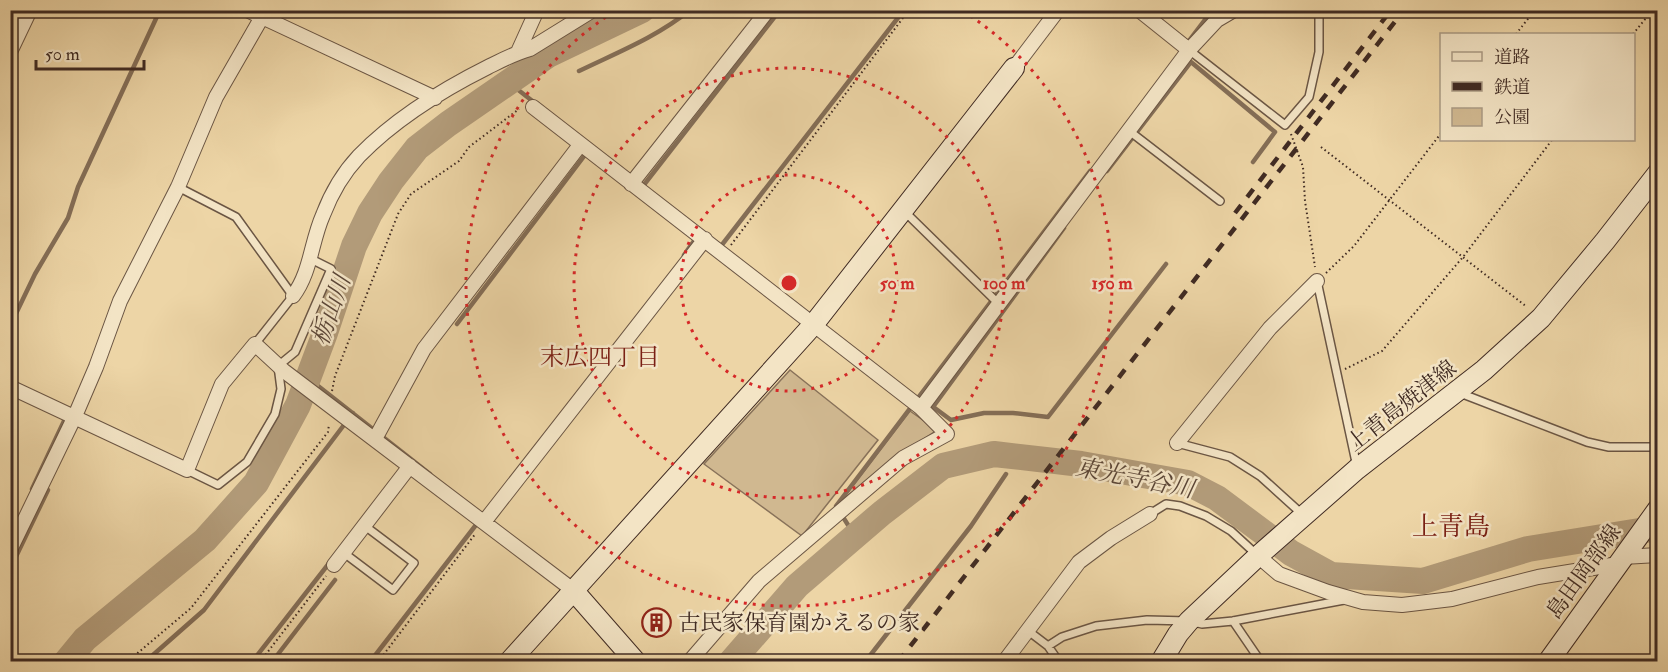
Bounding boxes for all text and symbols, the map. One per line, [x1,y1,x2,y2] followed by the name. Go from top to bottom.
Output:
[36,33,144,71] scale bar
[1440,33,1635,141] legend
[45,43,80,66] text: 50 m
[1494,46,1530,69] text: 道路
[1494,76,1530,99] text: 鉄道
[1494,106,1530,129] text: 公園
[305,268,359,349] water label: 栃山川
[880,272,915,295] text: 50 m
[983,272,1026,295] text: 100 m
[1091,272,1134,295] text: 150 m
[779,273,799,293] centre of rings
[540,342,660,373] district label: 末広四丁目
[1341,354,1462,457] street label: 上青島焼津線
[1073,452,1200,506] water label: 東光寺谷川
[1412,511,1490,543] district label: 上青島
[1540,519,1627,624] street label: 島田岡部線
[641,606,673,638] building icon: 古民家保育園かえるの家
[678,609,920,637] place label: 古民家保育園かえるの家

